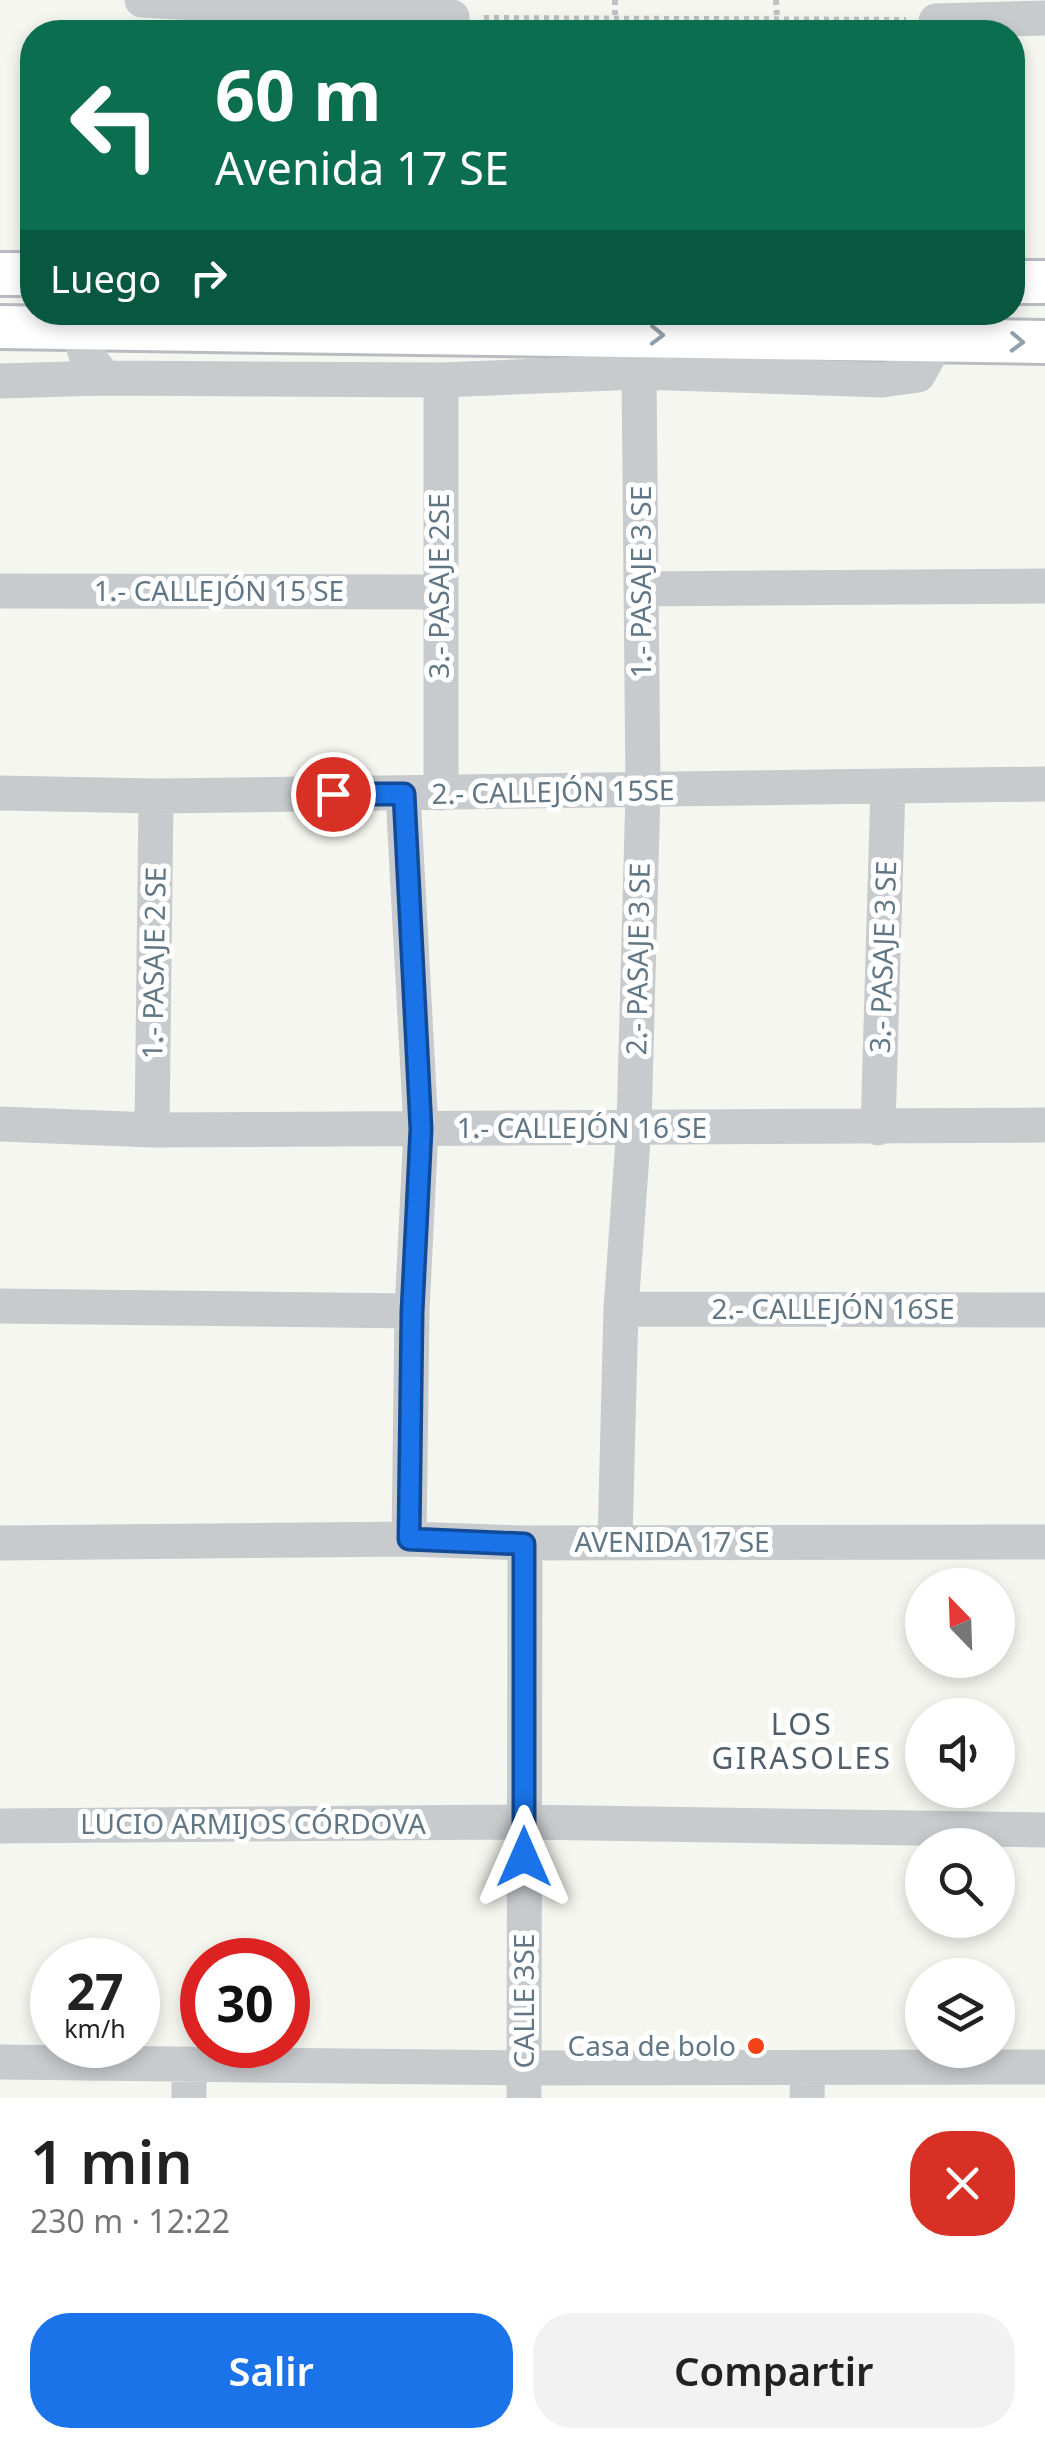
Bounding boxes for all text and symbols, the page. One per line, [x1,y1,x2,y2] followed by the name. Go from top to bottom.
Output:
[215,46,382,142] text: 60 m
[50,60,180,190] icon: left
[215,137,509,198] text: Avenida 17 SE
[181,250,236,305] icon: right
[50,252,161,304] text: Luego
[650,325,666,346] one-way arrow
[1010,331,1026,352] one-way arrow
[621,486,659,678] street label: 1.- PASAJE 3 SE
[419,493,457,679] street label: 3.- PASAJE 2SE
[94,571,344,609] street label: 1.- CALLEJÓN 15 SE
[291,752,376,837] pin
[306,767,361,822] icon: arrive
[431,770,675,812] street label: 2.- CALLEJÓN 15SE
[860,860,904,1054] street label: 3.- PASAJE 3 SE
[616,862,658,1056] street label: 2.- PASAJE 3 SE
[132,866,174,1060] street label: 1.- PASAJE 2 SE
[457,1108,707,1146] street label: 1.- CALLEJÓN 16 SE
[711,1289,955,1327] street label: 2.- CALLEJÓN 16SE
[574,1522,770,1560] street label: AVENIDA 17 SE
[905,1568,1015,1678] north arrow
[905,1568,1015,2068] map controls
[905,1698,1015,1808] button: sound
[711,1703,893,1778] district label: LOS GIRASOLES
[80,1804,426,1842] street label: LUCIO ARMIJOS CÓRDOVA
[472,1805,576,1909] position arrow
[905,1828,1015,1938] button: search
[504,1934,542,2068] street label: CALLE 3SE
[180,1938,310,2068] speed limit sign: 30
[66,1957,124,2025] text: 27
[905,1958,1015,2068] button: layers
[64,2011,126,2045] text: km/h
[568,2026,736,2064] place label: Casa de bolo
[745,2035,767,2057] marker: Casa de bolo
[30,2120,193,2202] text: 1 min
[910,2131,1015,2236] button: close
[30,2199,230,2242] text: 230 m · 12:22
[30,2313,513,2428] button: Salir
[533,2313,1015,2428] button: Compartir

